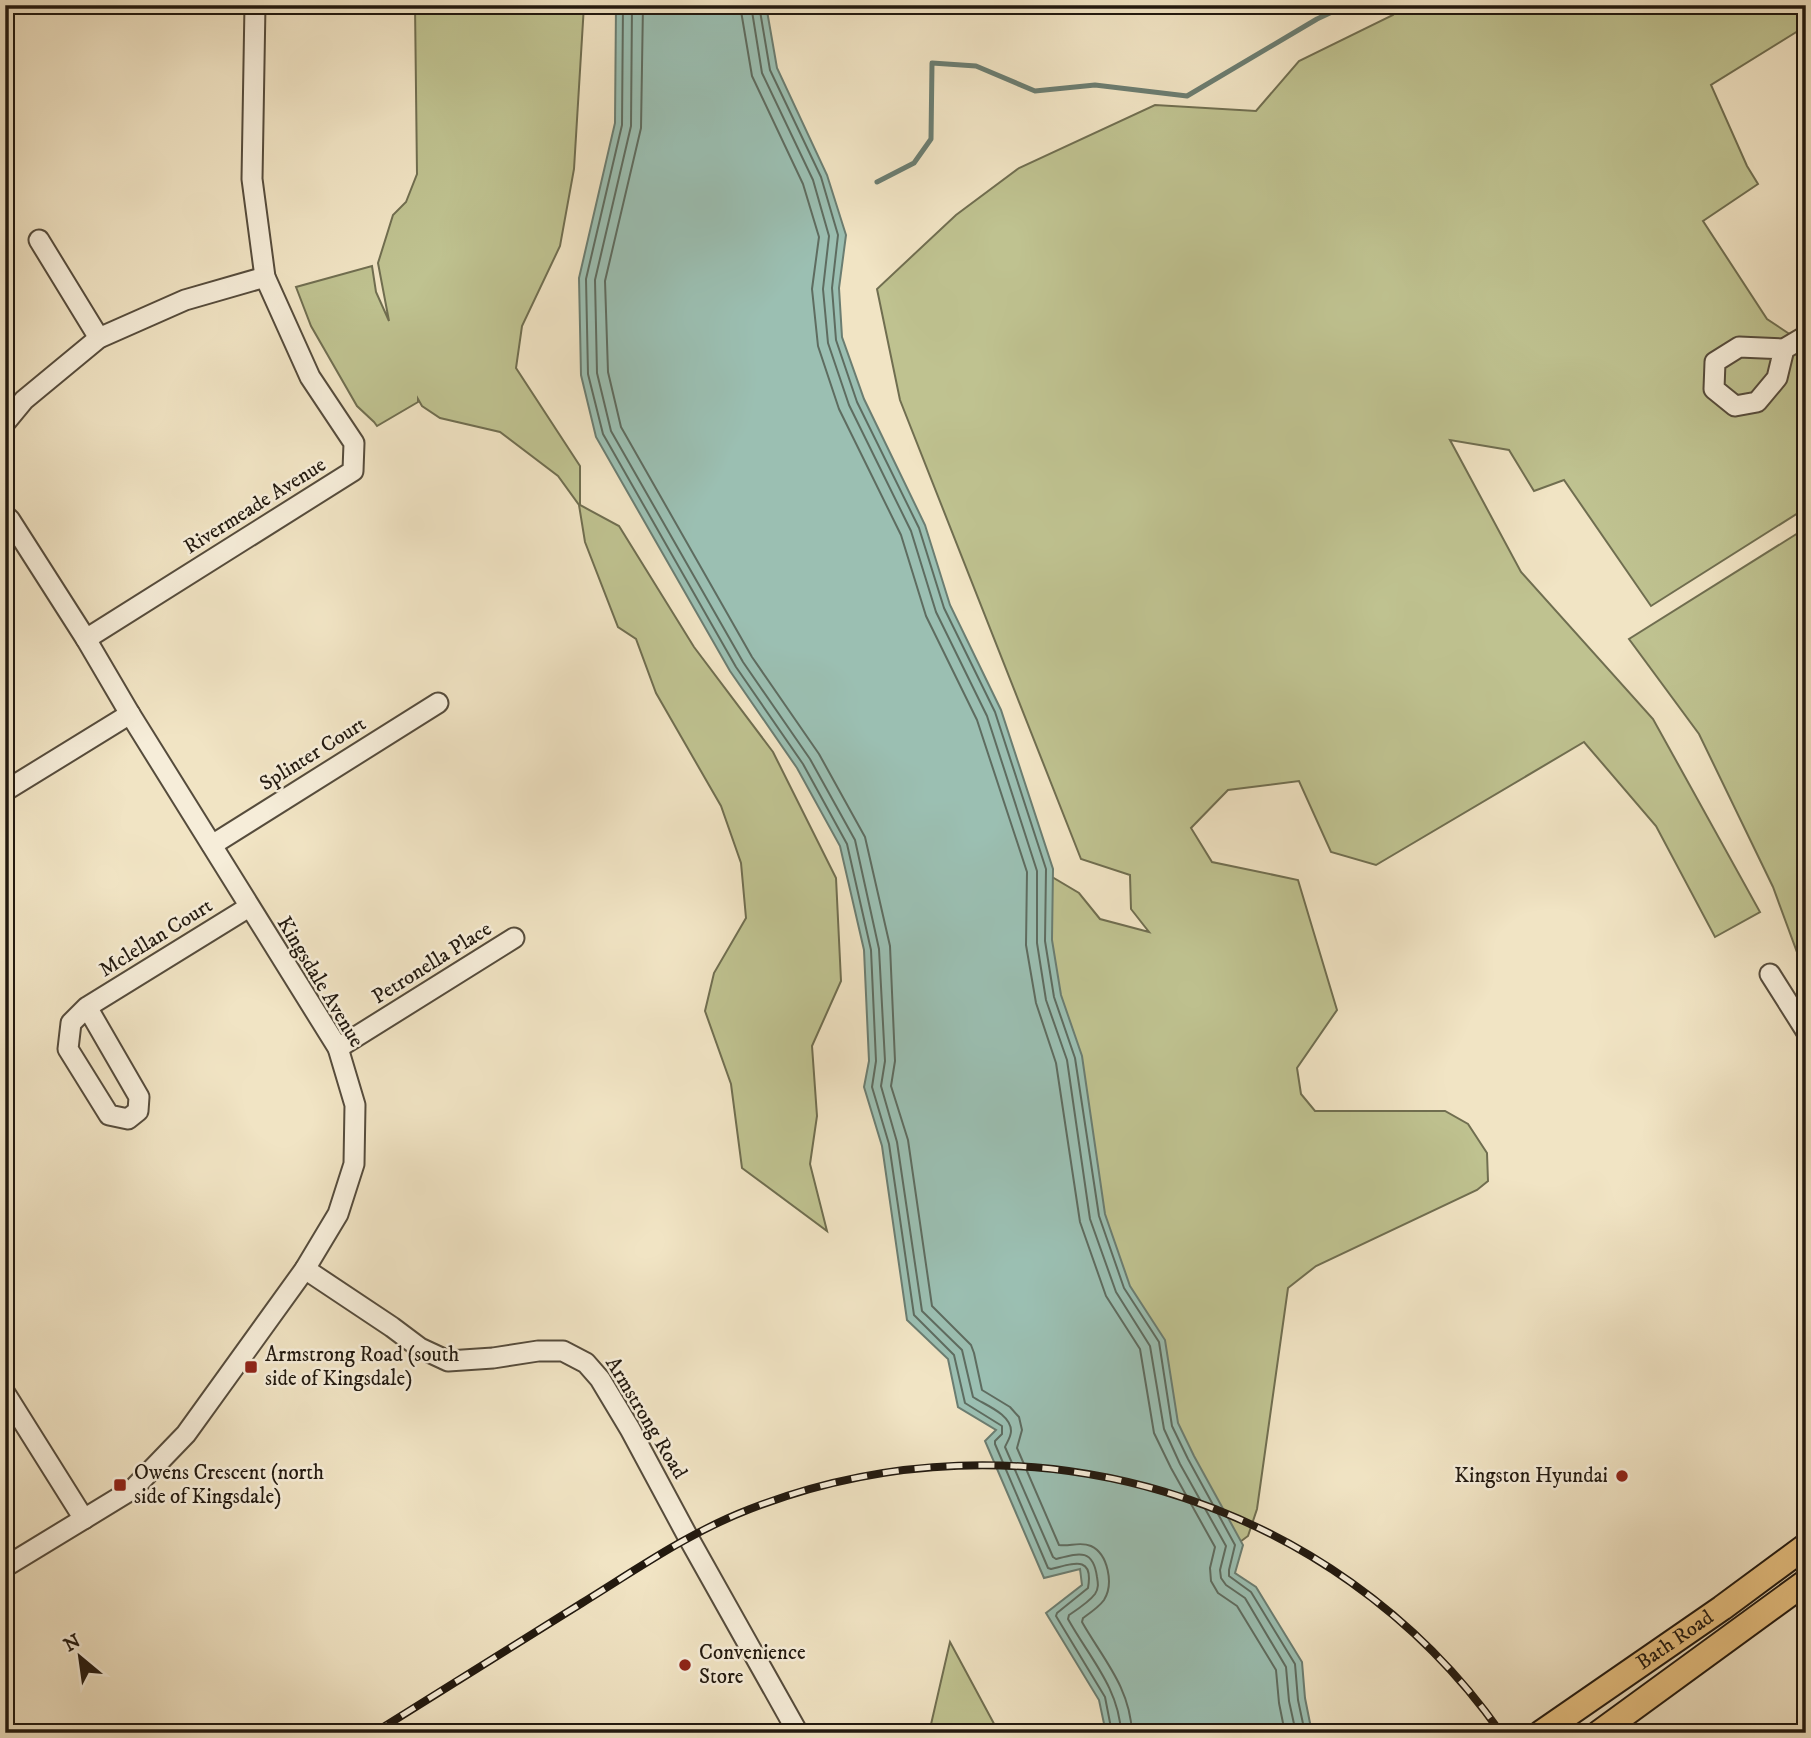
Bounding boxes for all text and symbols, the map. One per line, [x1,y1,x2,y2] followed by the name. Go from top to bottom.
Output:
[179,452,331,560] street label: Rivermeade Avenue
[255,711,371,797] street label: Splinter Court
[95,893,218,983] street label: Mclellan Court
[271,912,369,1052] street label: Kingsdale Avenue
[367,916,497,1010] street label: Petronella Place
[265,1342,459,1392] place label: Armstrong Road (south side of Kingsdale)
[599,1352,693,1484] street label: Armstrong Road
[243,1359,259,1375] marker: Armstrong Road (south side of Kingsdale)
[134,1460,324,1510] place label: Owens Crescent (north side of Kingsdale)
[1454,1463,1608,1489] place label: Kingston Hyundai
[1614,1468,1630,1484] marker: Kingston Hyundai
[112,1477,128,1493] marker: Owens Crescent (north side of Kingsdale)
[1632,1604,1719,1676] street label: Bath Road
[46,1622,116,1692] north arrow
[60,1629,85,1657] text: N
[699,1640,806,1690] place label: Convenience Store
[677,1657,693,1673] marker: Convenience Store

